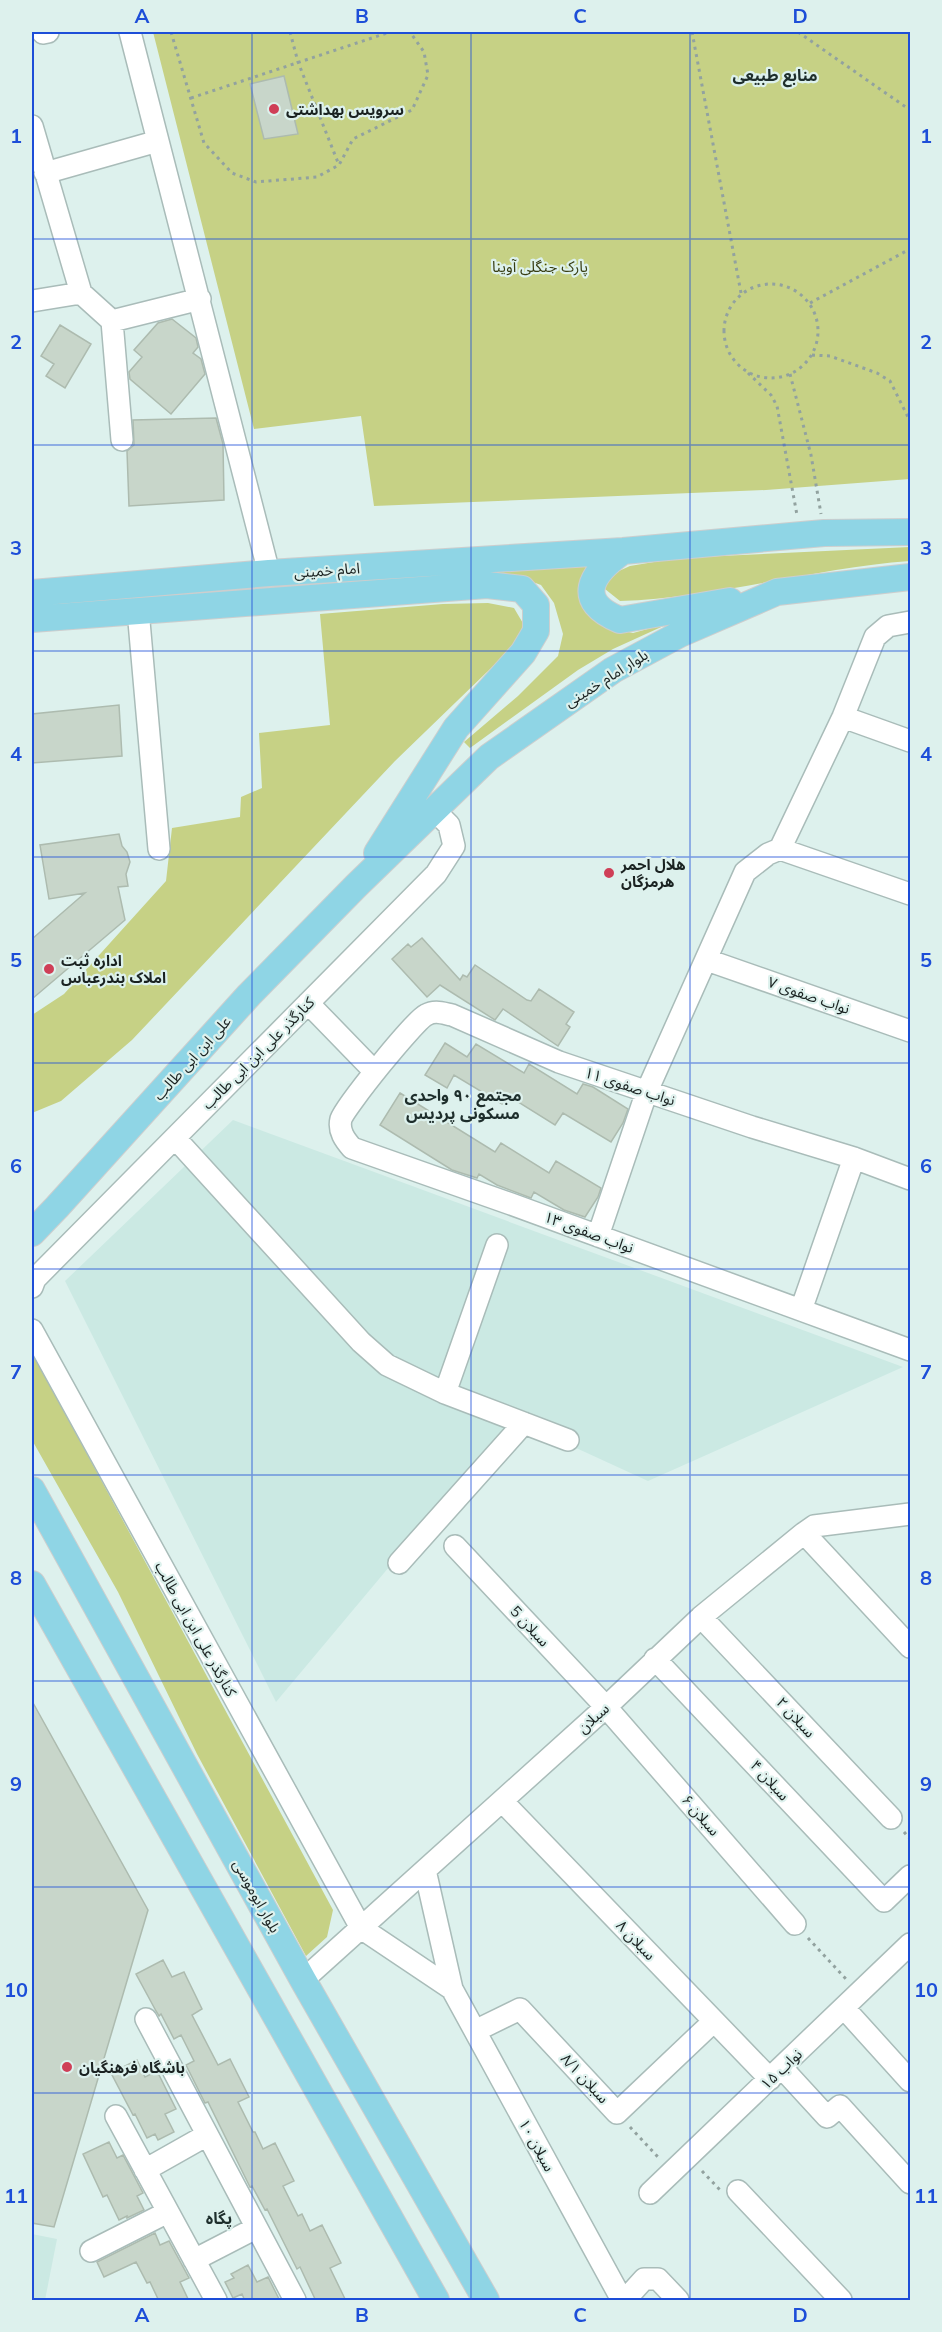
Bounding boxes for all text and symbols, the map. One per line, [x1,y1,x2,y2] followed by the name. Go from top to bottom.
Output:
[135,3,150,28] text: A
[355,3,369,28] text: B
[573,3,587,28] text: C
[792,3,808,28] text: D
[732,65,818,88] district label: منابع طبیعی
[286,100,404,119] place label: سرویس بهداشتی
[267,102,281,116] marker: سرویس بهداشتی
[10,123,22,148] text: 1
[920,123,932,148] text: 1
[492,257,588,277] park label: پارک جنگلی آوینا
[10,329,22,354] text: 2
[920,329,932,354] text: 2
[10,535,22,560] text: 3
[920,535,932,560] text: 3
[293,558,361,584] street label: امام خمینی
[561,645,652,713] street label: بلوار امام خمینی
[10,741,22,766] text: 4
[920,741,932,766] text: 4
[620,855,686,891] place label: هلال احمر هرمزگان
[602,866,616,880] marker: هلال احمر هرمزگان
[10,947,22,972] text: 5
[920,947,932,972] text: 5
[61,951,166,987] place label: اداره ثبت املاک بندرعباس
[42,962,56,976] marker: اداره ثبت املاک بندرعباس
[766,972,852,1018] street label: نواب صفوی ۷
[198,992,319,1113] street label: کنارگذر علی ابن ابی طالب
[149,1012,235,1104] street label: علی ابن ابی طالب
[582,1062,678,1110] street label: نواب صفوی ۱۱
[404,1085,522,1124] district label: مجتمع ٩٠ واحدی مسکونی پردیس
[10,1153,22,1178] text: 6
[920,1153,932,1178] text: 6
[542,1207,636,1257] street label: نواب صفوی ۱۳
[10,1359,22,1384] text: 7
[920,1359,932,1384] text: 7
[151,1558,241,1700] street label: کنارگذر علی ابن ابی طالب
[10,1565,22,1590] text: 8
[920,1565,932,1590] text: 8
[506,1602,554,1651] street label: سبلان 5
[772,1693,820,1741] street label: سبلان ۲
[573,1699,613,1737] street label: سبلان
[746,1756,794,1804] street label: سبلان ۴
[10,1771,22,1796] text: 9
[920,1771,932,1796] text: 9
[678,1790,724,1840] street label: سبلان ۶
[229,1856,285,1936] street label: بلوار ابوموسی
[612,1916,660,1964] street label: سبلان ۸
[4,1977,28,2002] text: 10
[914,1977,938,2002] text: 10
[756,2045,806,2093] street label: نواب ۱۵
[557,2049,613,2107] street label: سبلان ۸/۱
[79,2058,185,2077] place label: باشگاه فرهنگیان
[60,2060,74,2074] marker: باشگاه فرهنگیان
[515,2115,559,2175] street label: سبلان ۱۰
[4,2183,28,2208] text: 11
[914,2183,938,2208] text: 11
[206,2208,232,2229] district label: پگاه
[135,2302,150,2327] text: A
[355,2302,369,2327] text: B
[573,2302,587,2327] text: C
[792,2302,808,2327] text: D

